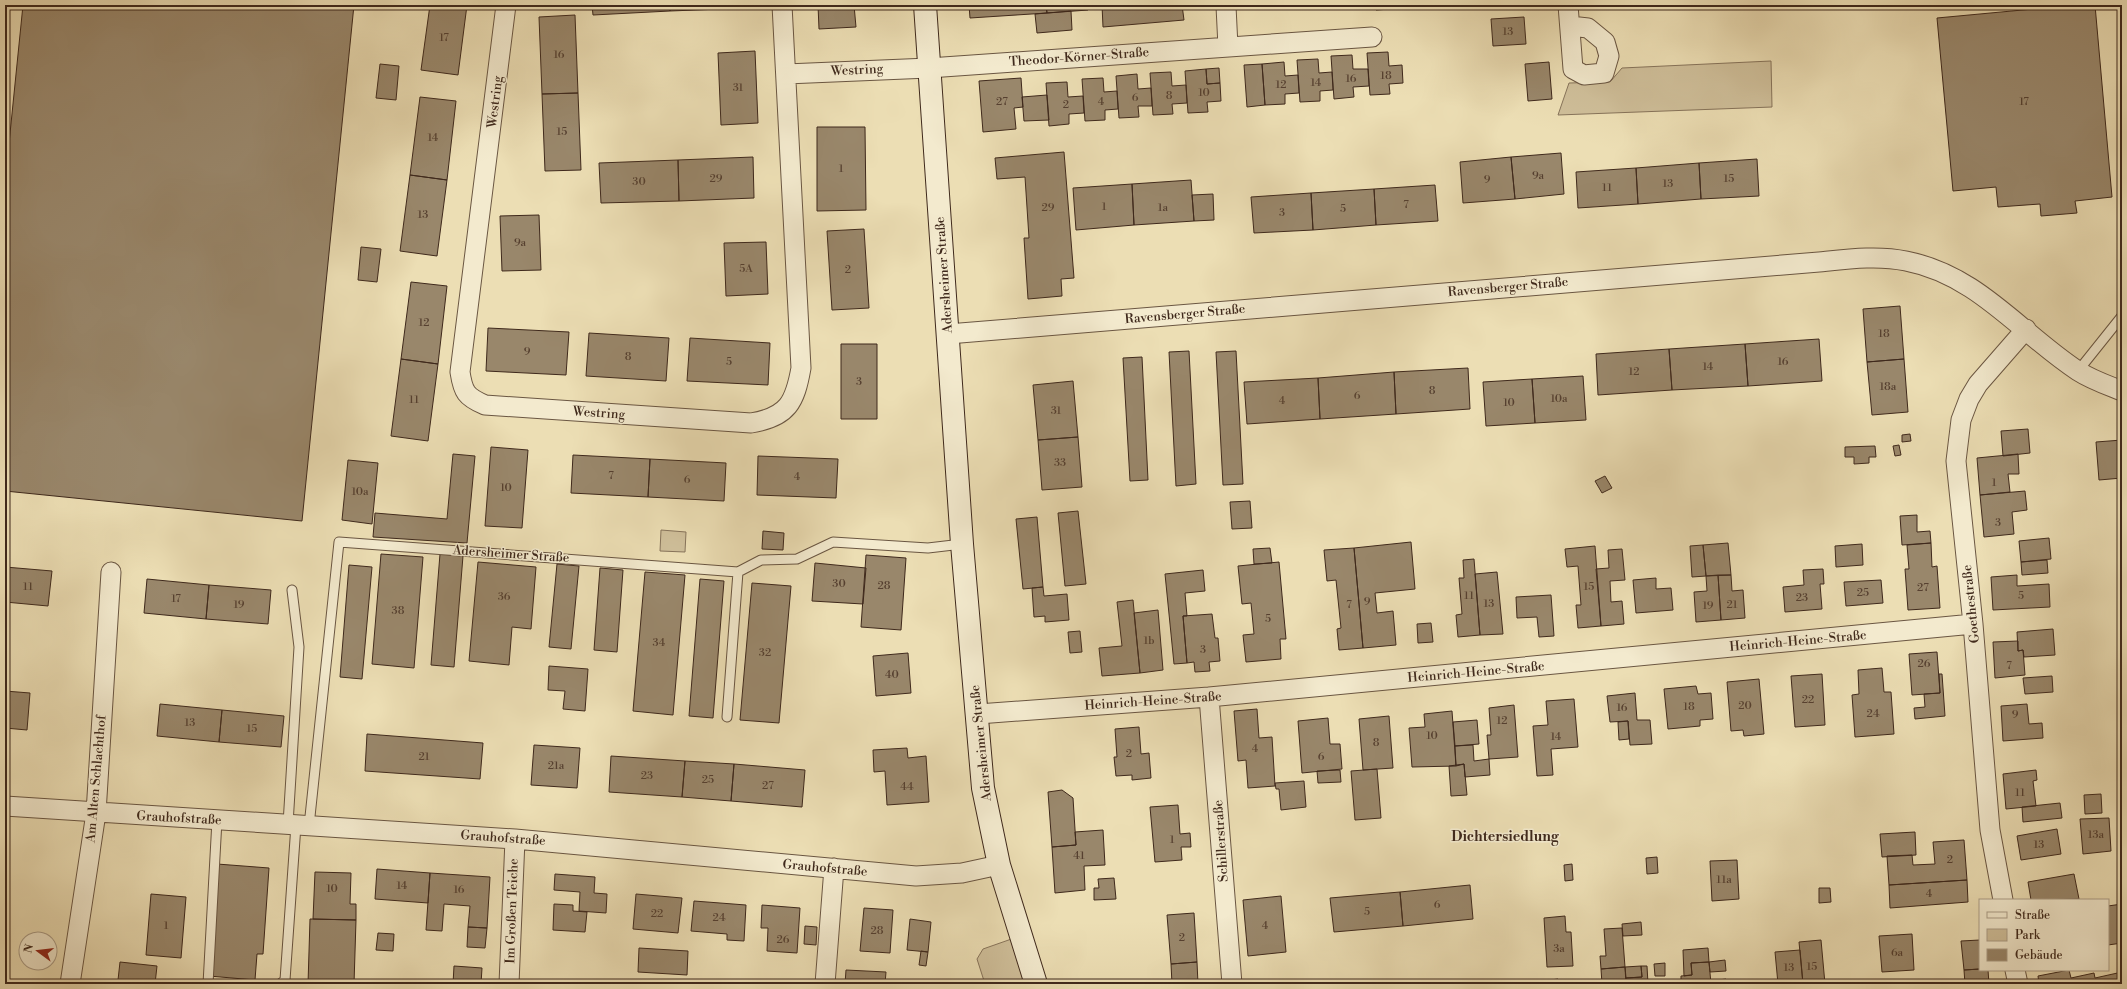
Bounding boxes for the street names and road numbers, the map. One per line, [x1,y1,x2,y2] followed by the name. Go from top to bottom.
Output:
[1008,44,1150,70] street label: Theodor-Körner-Straße
[829,61,884,79] street label: Westring
[484,75,506,130] street label: Westring
[932,216,956,335] street label: Adersheimer Straße
[1447,274,1569,300] street label: Ravensberger Straße
[1124,301,1246,327] street label: Ravensberger Straße
[571,403,626,423] street label: Westring
[451,542,570,566] street label: Adersheimer Straße
[1959,563,1983,644] street label: Goethestraße
[1729,627,1868,655] street label: Heinrich-Heine-Straße
[1407,658,1546,686] street label: Heinrich-Heine-Straße
[967,684,995,803] street label: Adersheimer Straße
[1084,688,1223,714] street label: Heinrich-Heine-Straße
[82,713,110,844] street label: Am Alten Schlachthof
[1210,799,1232,883] street label: Schillerstraße
[136,808,222,828] street label: Grauhofstraße
[460,827,546,849] street label: Grauhofstraße
[782,856,869,880] street label: Grauhofstraße
[502,858,522,964] street label: Im Großen Teiche

